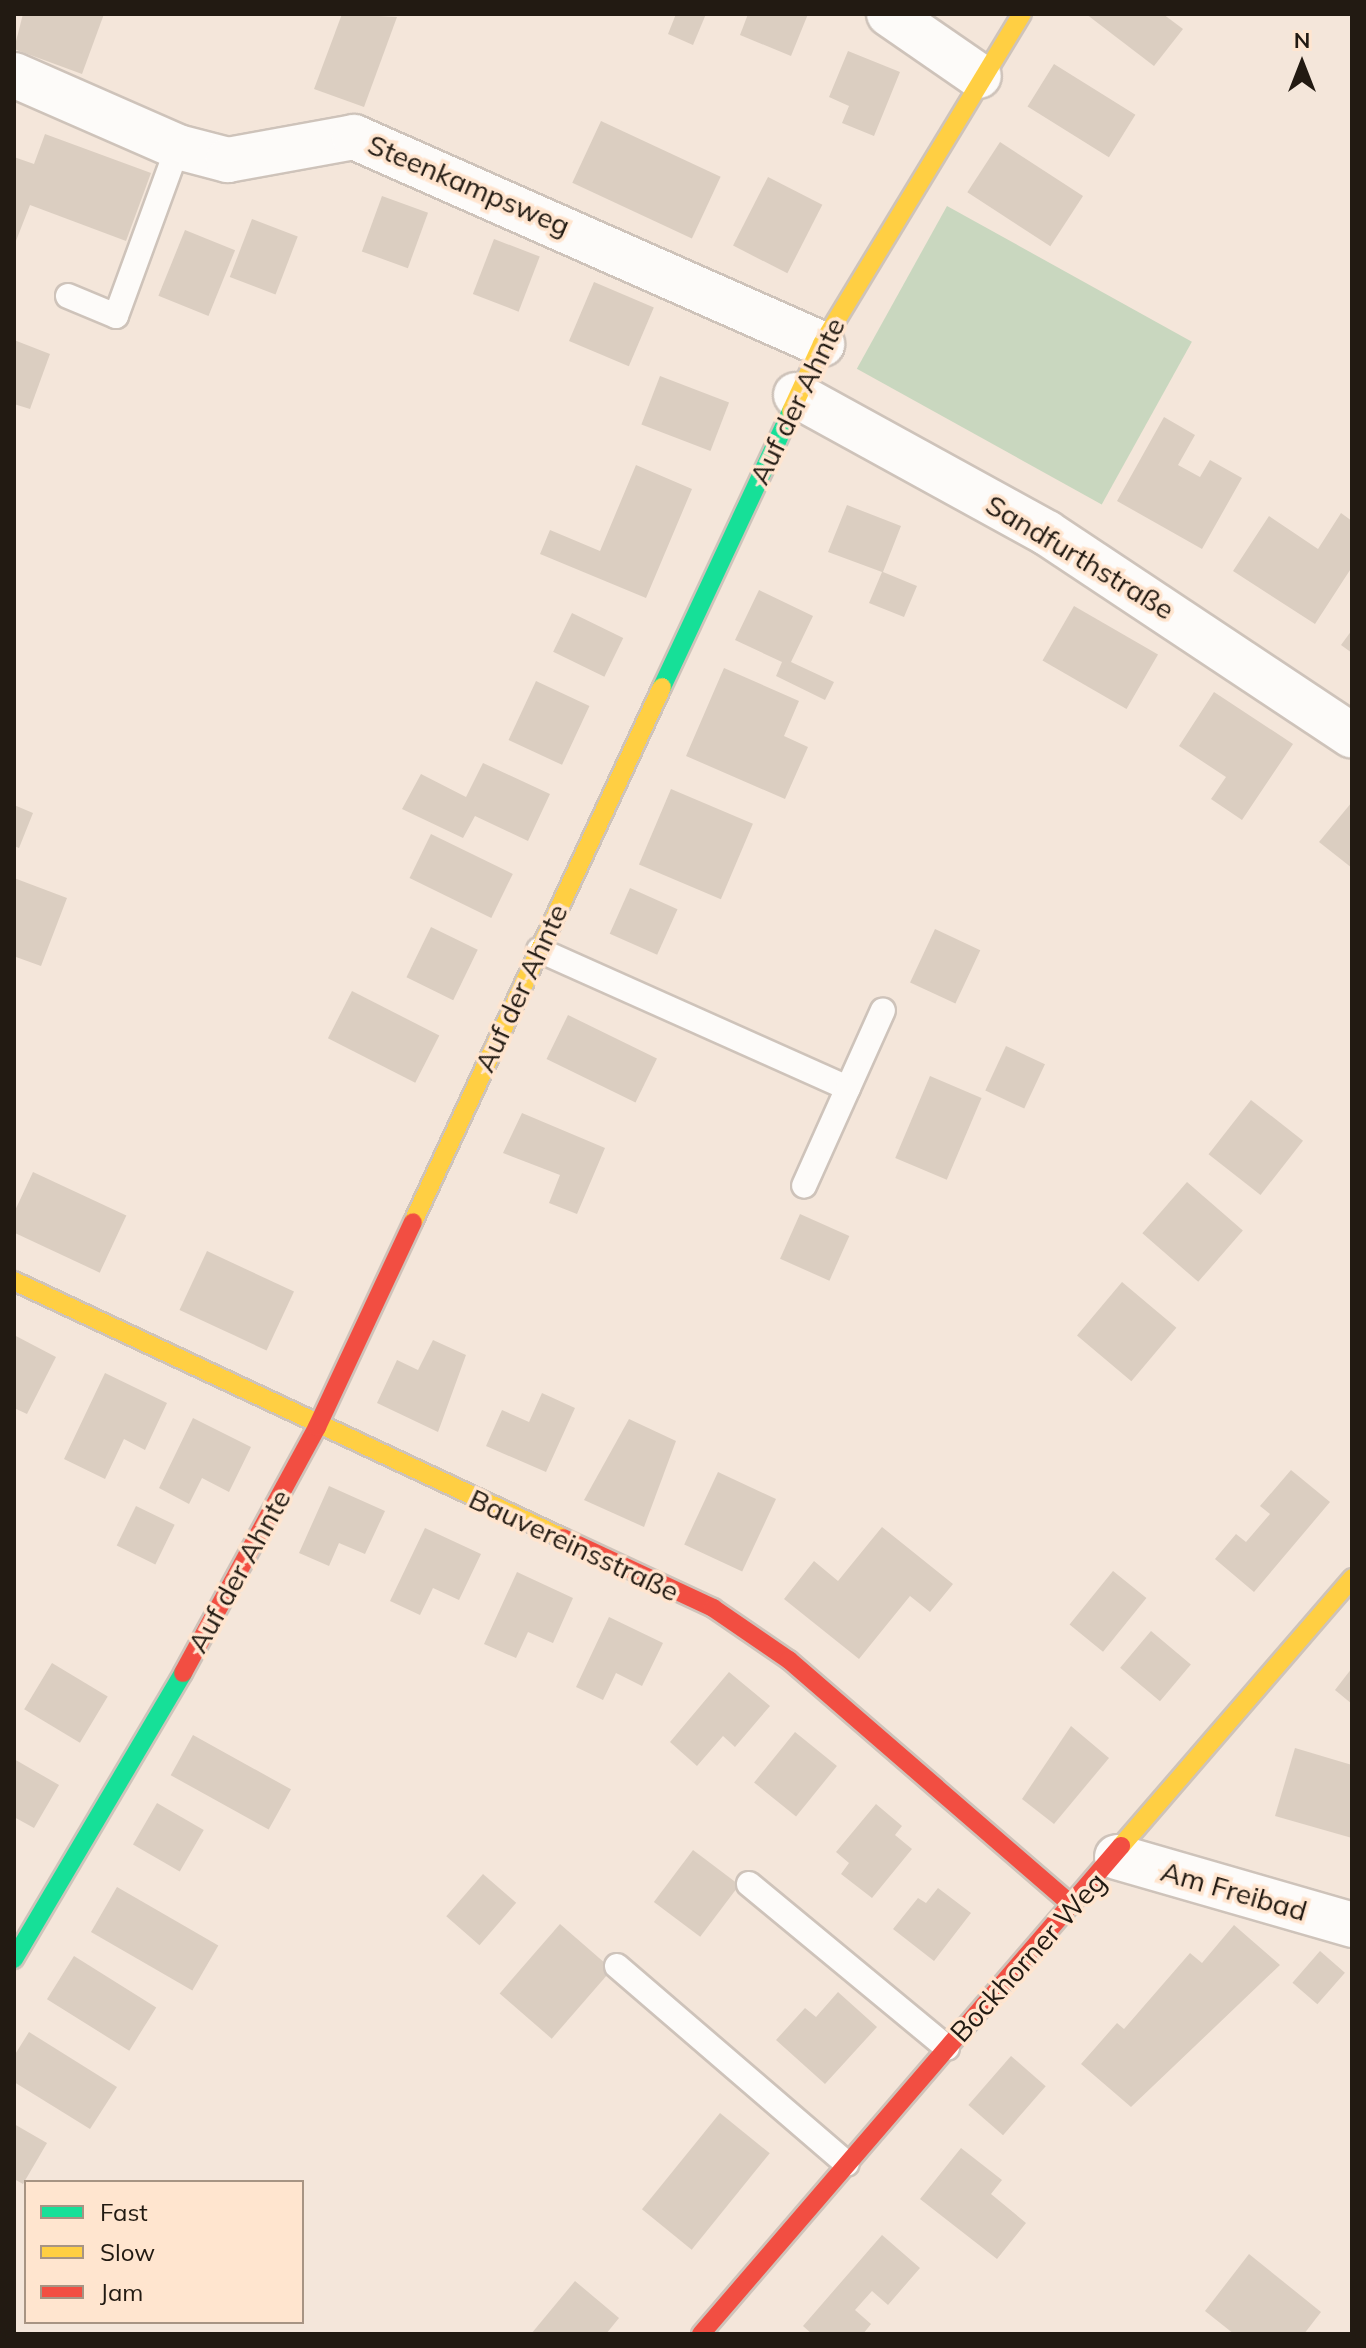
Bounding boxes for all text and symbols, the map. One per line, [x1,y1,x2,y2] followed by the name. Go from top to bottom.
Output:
[1262,24,1342,104] north arrow
[1294,26,1310,54] text: N
[363,127,575,243] street label: Steenkampsweg
[742,312,852,490] street label: Auf der Ahnte
[980,488,1180,626] street label: Sandfurthstraße
[467,899,575,1077] street label: Auf der Ahnte
[464,1482,684,1608] street label: Bauvereinsstraße
[180,1484,298,1658] street label: Auf der Ahnte
[1157,1854,1311,1928] street label: Am Freibad
[943,1865,1113,2049] street label: Bockhorner Weg
[24,2180,304,2324] legend
[100,2197,148,2227] text: Fast
[100,2237,155,2267] text: Slow
[100,2277,143,2307] text: Jam

